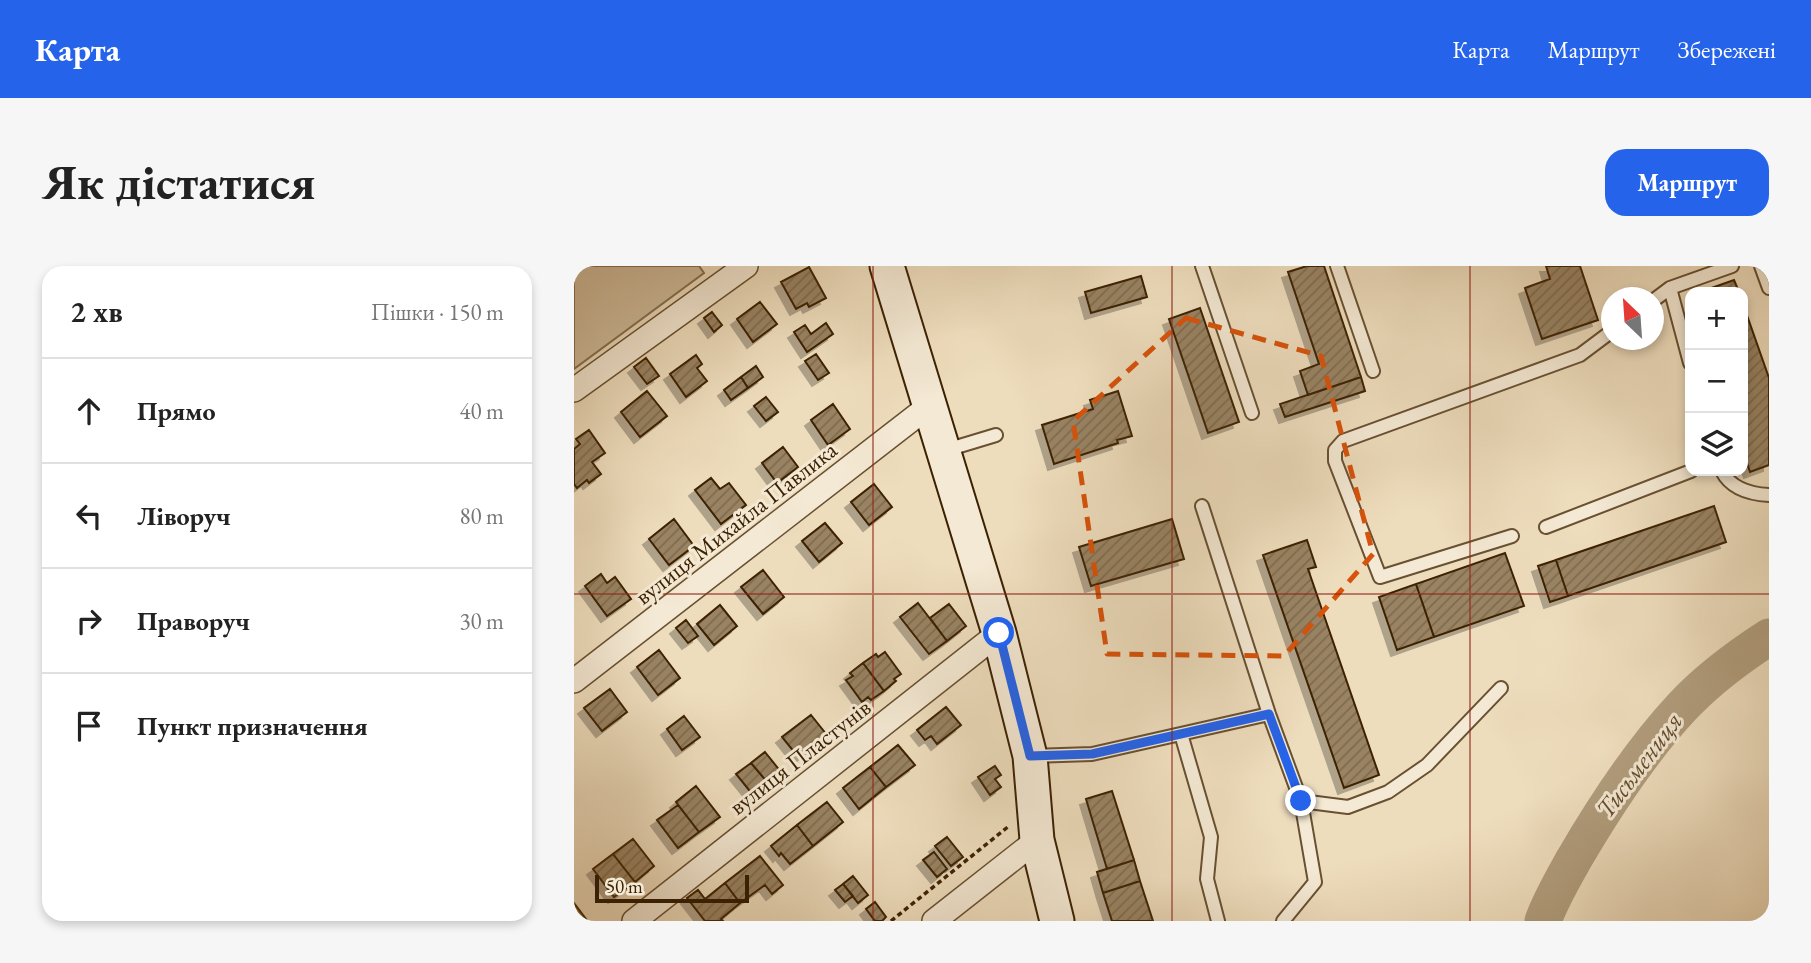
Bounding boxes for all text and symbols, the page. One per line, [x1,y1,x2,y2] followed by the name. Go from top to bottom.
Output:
[35,28,120,71] text: Карта
[1452,34,1510,65] text: Карта
[1548,34,1640,65] text: Маршрут
[1678,34,1776,65] text: Збережені
[1605,149,1769,216] button: Маршрут
[42,150,316,214] text: Як дістатися
[1601,287,1664,350] north arrow
[1685,287,1748,476] map controls
[1685,287,1748,350] button: +
[70,292,123,331] text: 2 хв
[371,297,504,327] text: Пішки · 150 m
[1685,350,1748,413] button: −
[70,392,108,430] icon: ahead
[137,394,216,428] text: Прямо
[459,396,504,426] text: 40 m
[1685,413,1748,476] button: layers
[628,434,843,611] street label: вулиця Михайла Павлика
[70,497,108,535] icon: left
[137,499,231,533] text: Ліворуч
[459,501,504,531] text: 80 m
[70,602,108,640] icon: right
[137,604,250,638] text: Праворуч
[459,606,504,636] text: 30 m
[983,617,1014,648] route start
[723,692,877,822] street label: вулиця Пластунів
[1588,705,1690,825] water label: Тисьмениця
[70,707,108,745] icon: arrive
[137,709,368,743] text: Пункт призначення
[1285,785,1316,816] route end
[595,872,749,904] scale bar
[606,874,643,899] text: 50 m

